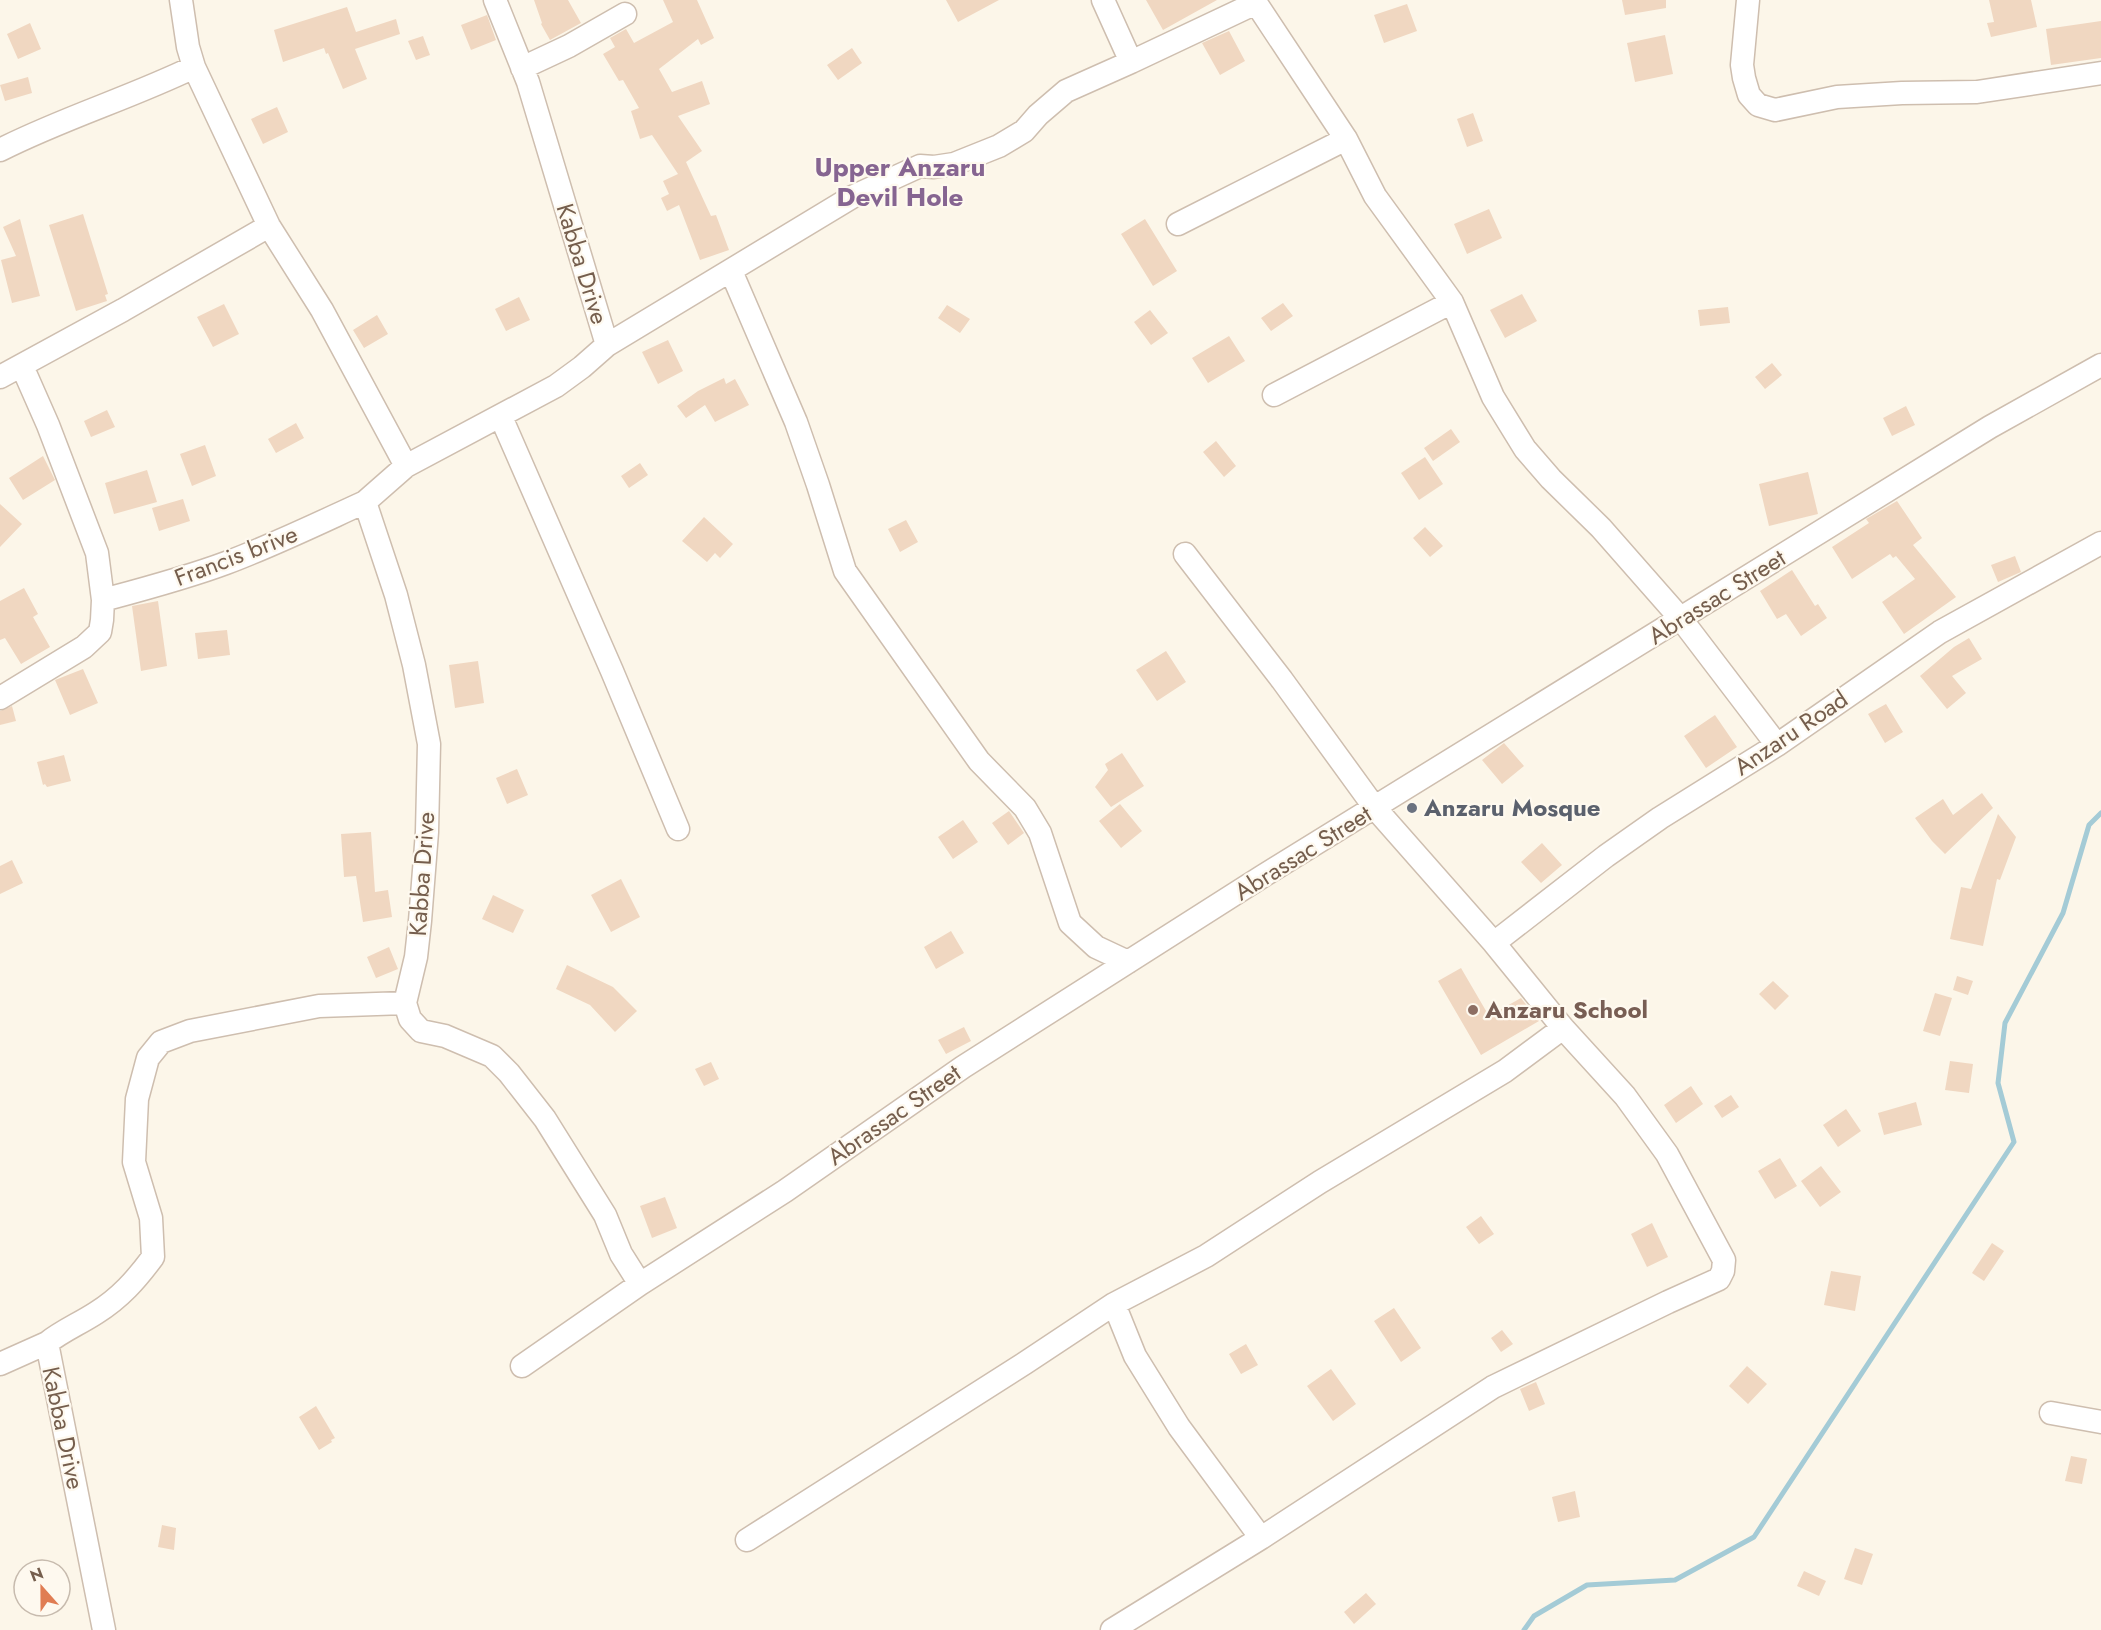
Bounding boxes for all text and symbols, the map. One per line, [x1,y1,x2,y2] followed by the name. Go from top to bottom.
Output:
[815,148,985,216] district label: Upper Anzaru Devil Hole
[548,199,617,329] street label: Kabba Drive
[169,516,302,595] street label: Francis brive
[1641,540,1792,653] street label: Abrassac Street
[1727,681,1855,784] street label: Anzaru Road
[1423,790,1601,825] place label: Anzaru Mosque
[1227,796,1378,909] street label: Abrassac Street
[1405,801,1419,815] marker: Anzaru Mosque
[400,811,443,937] street label: Kabba Drive
[1484,992,1648,1027] place label: Anzaru School
[1466,1003,1480,1017] marker: Anzaru School
[820,1055,968,1174] street label: Abrassac Street
[33,1363,94,1492] street label: Kabba Drive
[12,1558,72,1618] north arrow
[27,1561,47,1587] text: N

